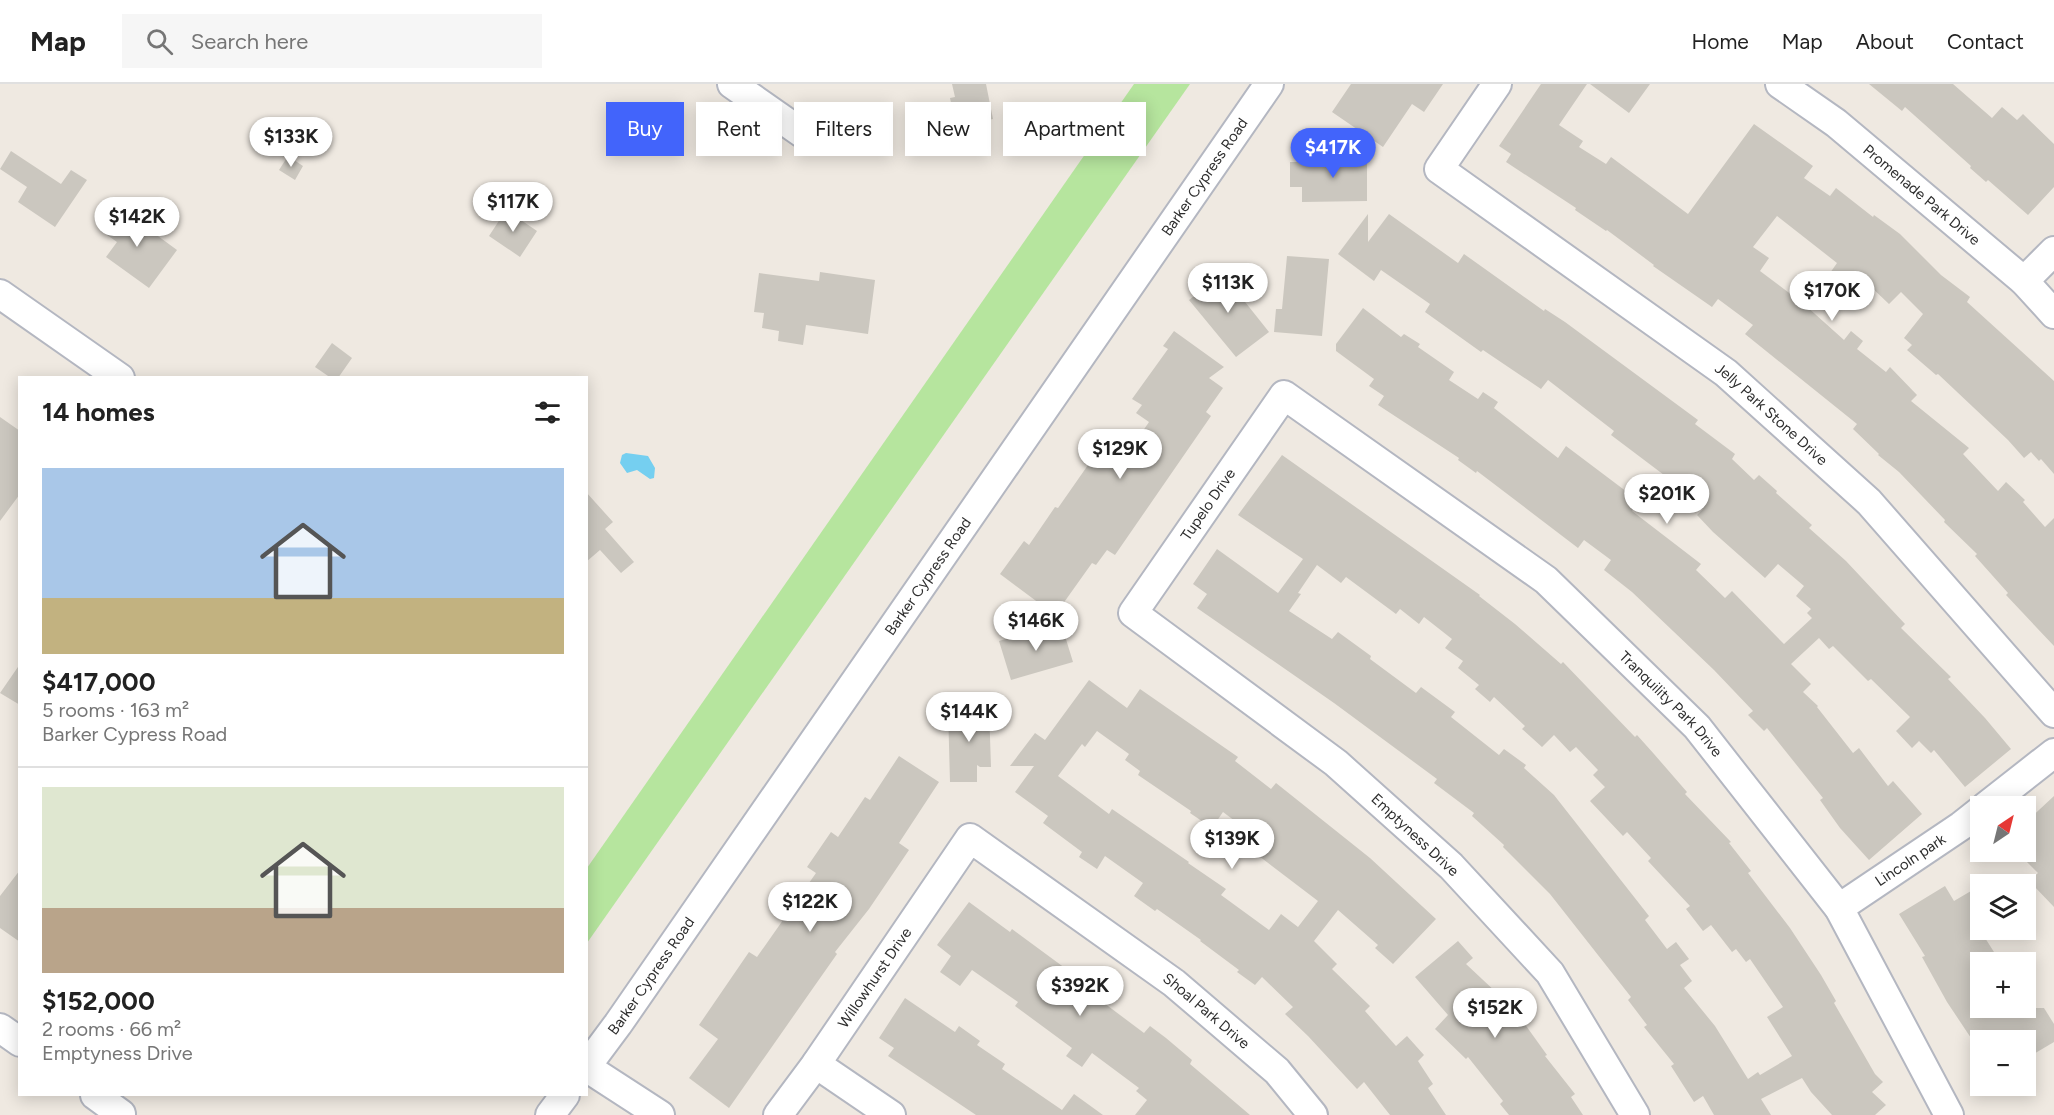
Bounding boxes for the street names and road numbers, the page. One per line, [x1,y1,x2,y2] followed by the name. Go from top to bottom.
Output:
[1158,115,1252,239] street label: Barker Cypress Road
[1859,141,1984,249] street label: Promenade Park Drive
[1711,359,1831,469] street label: Jelly Park Stone Drive
[1177,465,1239,544] street label: Tupelo Drive
[881,514,975,639] street label: Barker Cypress Road
[1616,647,1726,760] street label: Tranquility Park Drive
[1368,790,1462,880] street label: Emptyness Drive
[1872,830,1950,890] street label: Lincoln park
[604,914,698,1038] street label: Barker Cypress Road
[834,924,915,1031] street label: Willowhurst Drive
[1160,969,1253,1053] street label: Shoal Park Drive

